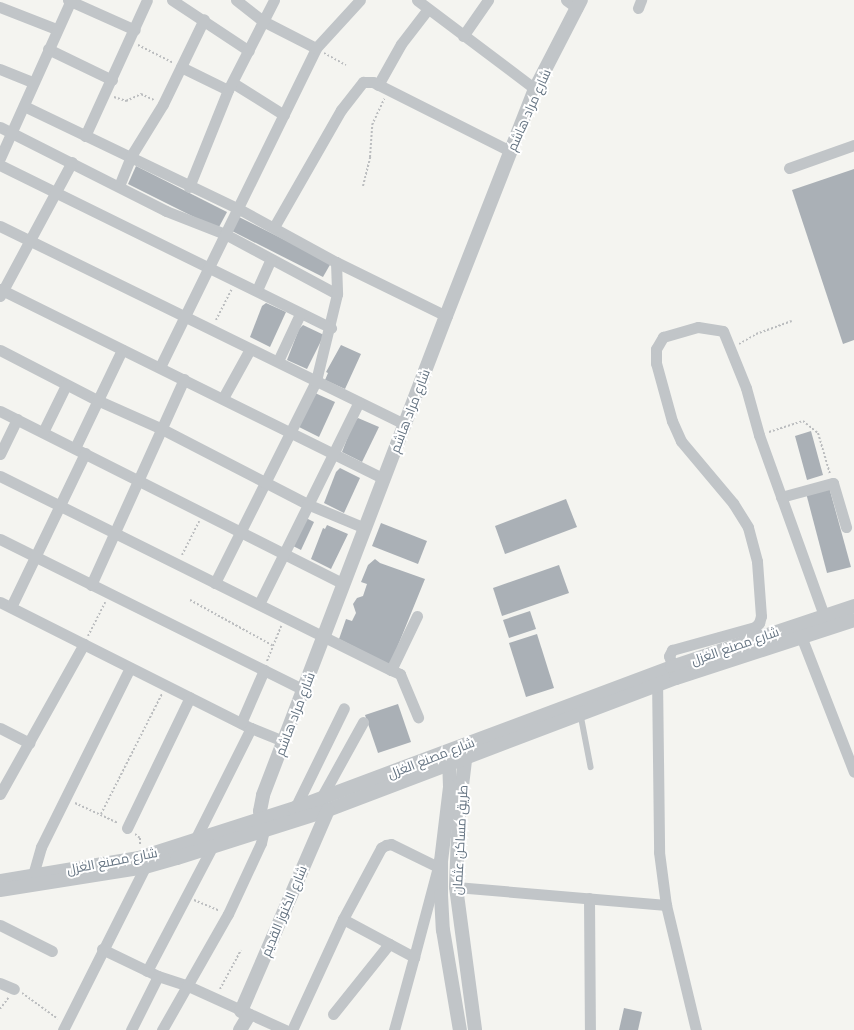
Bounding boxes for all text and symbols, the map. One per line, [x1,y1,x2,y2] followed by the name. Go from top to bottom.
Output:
[504,67,554,153] street label: شارع مراد هاشم
[387,367,433,455] street label: شارع مراد هاشم
[689,624,781,668] street label: شارع مصنع الغزل
[272,670,318,758] street label: شارع مراد هاشم
[385,734,477,782] street label: شارع مصنع الغزل
[449,784,471,896] street label: طريق مساكن عثمان
[65,845,159,877] street label: شارع مصنع الغزل
[258,863,310,959] street label: شارع الكنوز القديم

